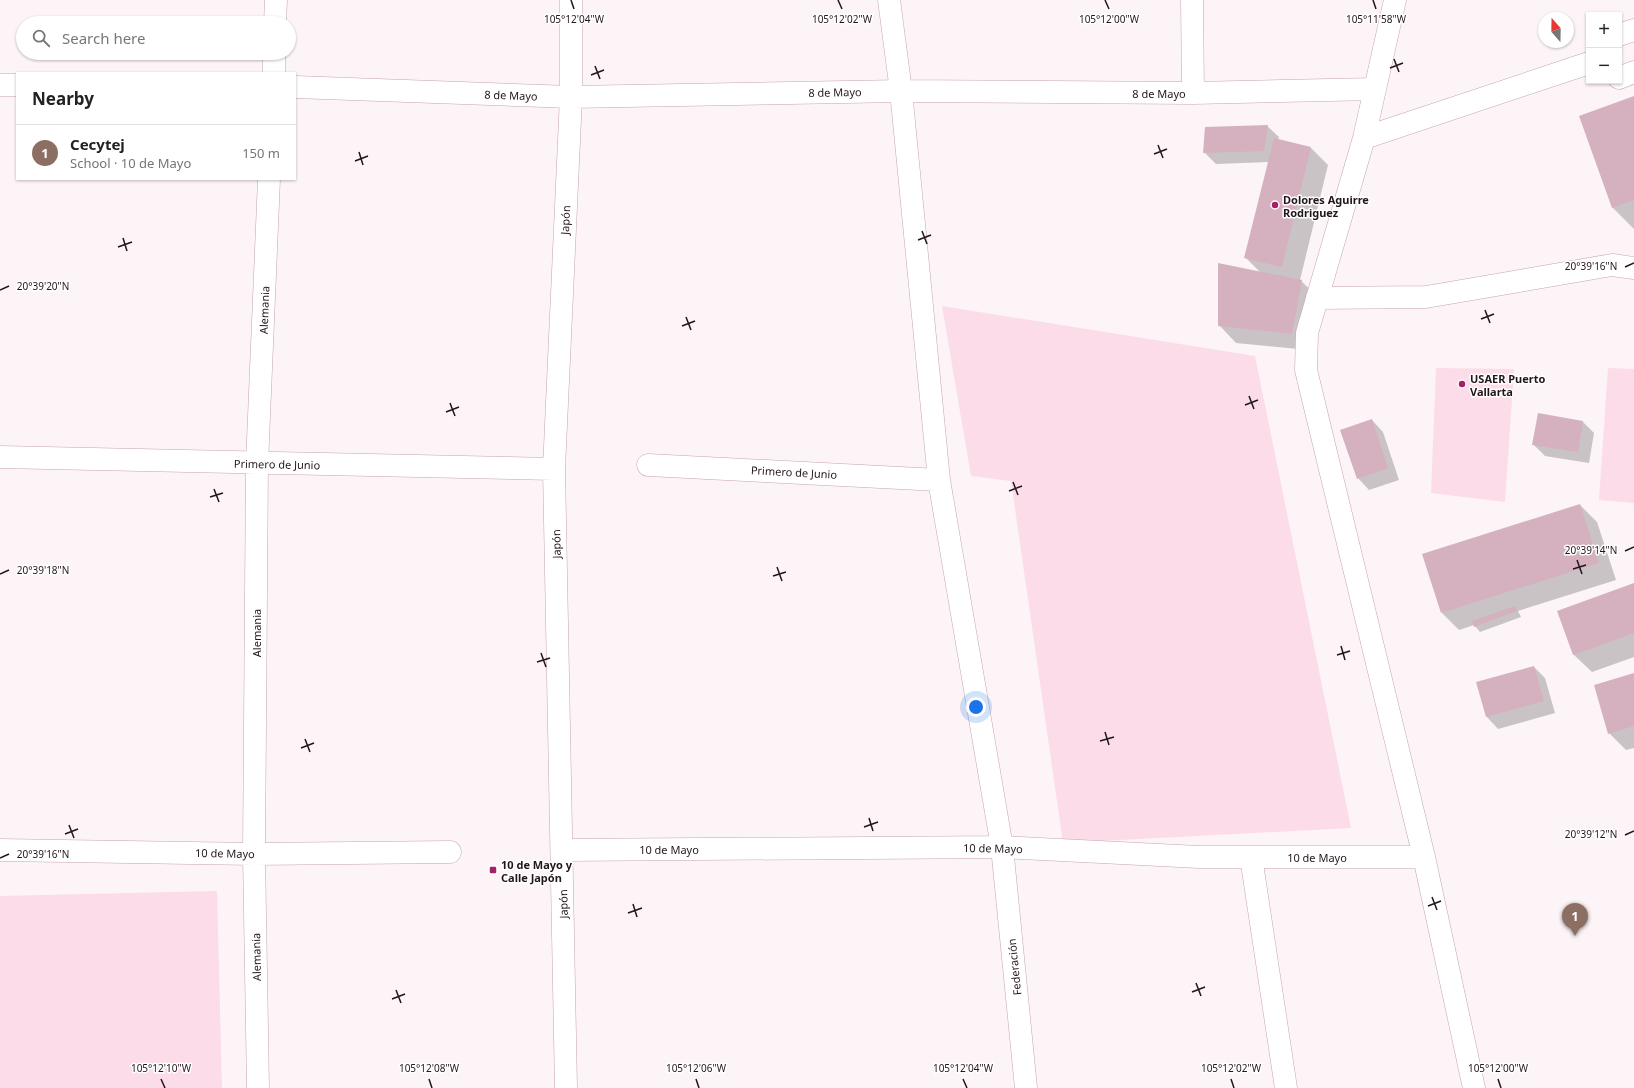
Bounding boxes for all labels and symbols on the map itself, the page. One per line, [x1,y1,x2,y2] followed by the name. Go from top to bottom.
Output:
[544,12,605,26] text: 105°12'04"W
[812,12,873,26] text: 105°12'02"W
[1079,12,1140,26] text: 105°12'00"W
[1346,12,1407,26] text: 105°11'58"W
[1538,12,1574,48] north arrow
[808,84,862,100] street label: 8 de Mayo
[1132,86,1186,101] street label: 8 de Mayo
[484,87,538,103] street label: 8 de Mayo
[1283,192,1369,220] place label: Dolores Aguirre Rodriguez
[1270,200,1280,210] marker: Dolores Aguirre Rodriguez
[557,205,573,236] street label: Japón
[1565,259,1617,273] text: 20°39'16"N
[17,279,69,293] text: 20°39'20"N
[256,286,272,334] street label: Alemania
[1470,371,1545,399] place label: USAER Puerto Vallarta
[1457,379,1467,389] marker: USAER Puerto Vallarta
[234,456,321,472] street label: Primero de Junio
[751,462,838,482] street label: Primero de Junio
[548,529,564,560] street label: Japón
[1565,543,1617,557] text: 20°39'14"N
[17,563,69,577] text: 20°39'18"N
[249,609,264,657] street label: Alemania
[966,697,986,717] your location
[1565,827,1617,841] text: 20°39'12"N
[963,840,1023,856] street label: 10 de Mayo
[639,842,699,857] street label: 10 de Mayo
[195,845,255,861] street label: 10 de Mayo
[17,847,69,861] text: 20°39'16"N
[1287,850,1347,865] street label: 10 de Mayo
[501,857,573,885] place label: 10 de Mayo y Calle Japón
[488,865,498,875] marker: 10 de Mayo y Calle Japón
[555,889,571,920] street label: Japón
[1562,903,1588,936] pin: 1
[248,933,264,981] street label: Alemania
[1004,938,1024,996] street label: Federación
[131,1061,192,1075] text: 105°12'10"W
[399,1061,460,1075] text: 105°12'08"W
[666,1061,727,1075] text: 105°12'06"W
[933,1061,994,1075] text: 105°12'04"W
[1201,1061,1262,1075] text: 105°12'02"W
[1468,1061,1529,1075] text: 105°12'00"W

